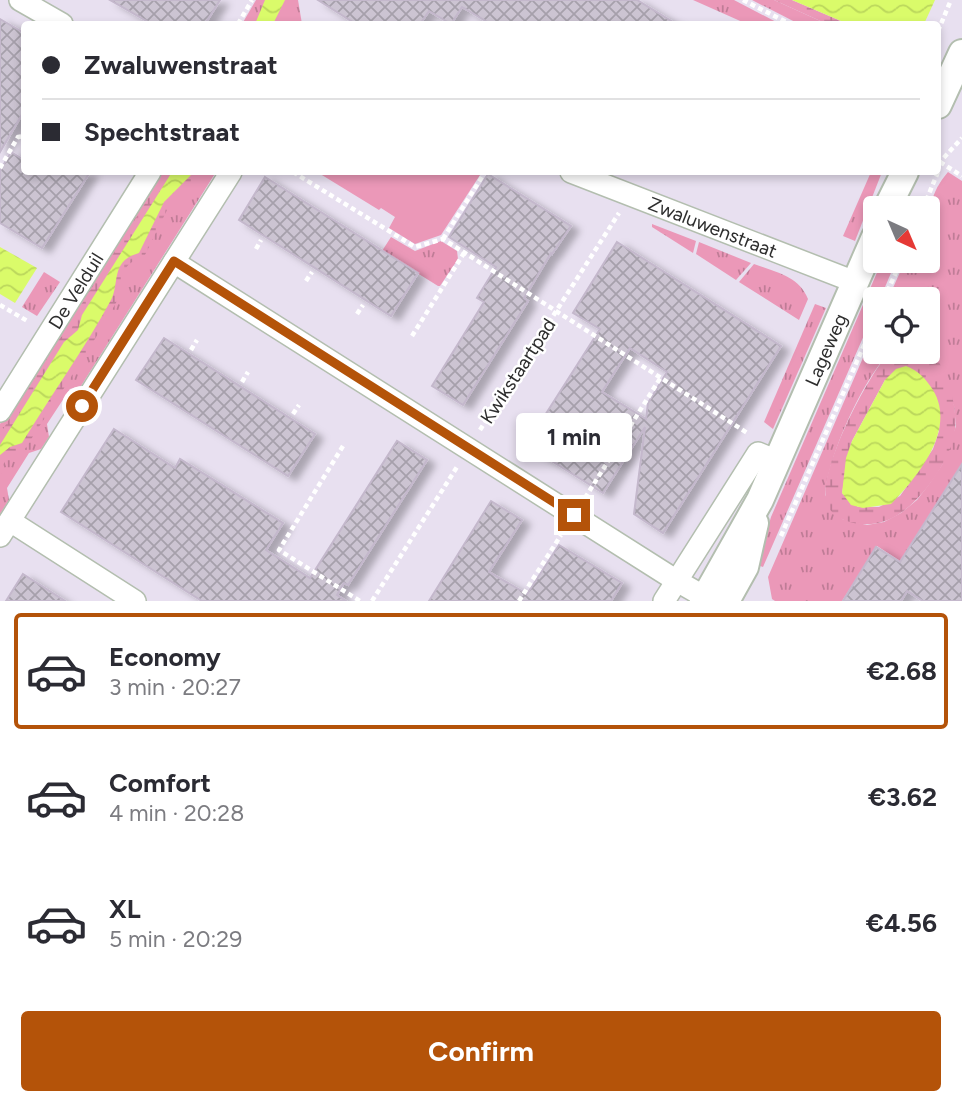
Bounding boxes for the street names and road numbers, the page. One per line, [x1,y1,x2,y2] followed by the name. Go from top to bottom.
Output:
[645,192,780,262] street label: Zwaluwenstraat
[43,248,108,333] street label: De Velduil
[800,310,852,390] street label: Lageweg
[475,314,561,428] street label: Kwikstaartpad

